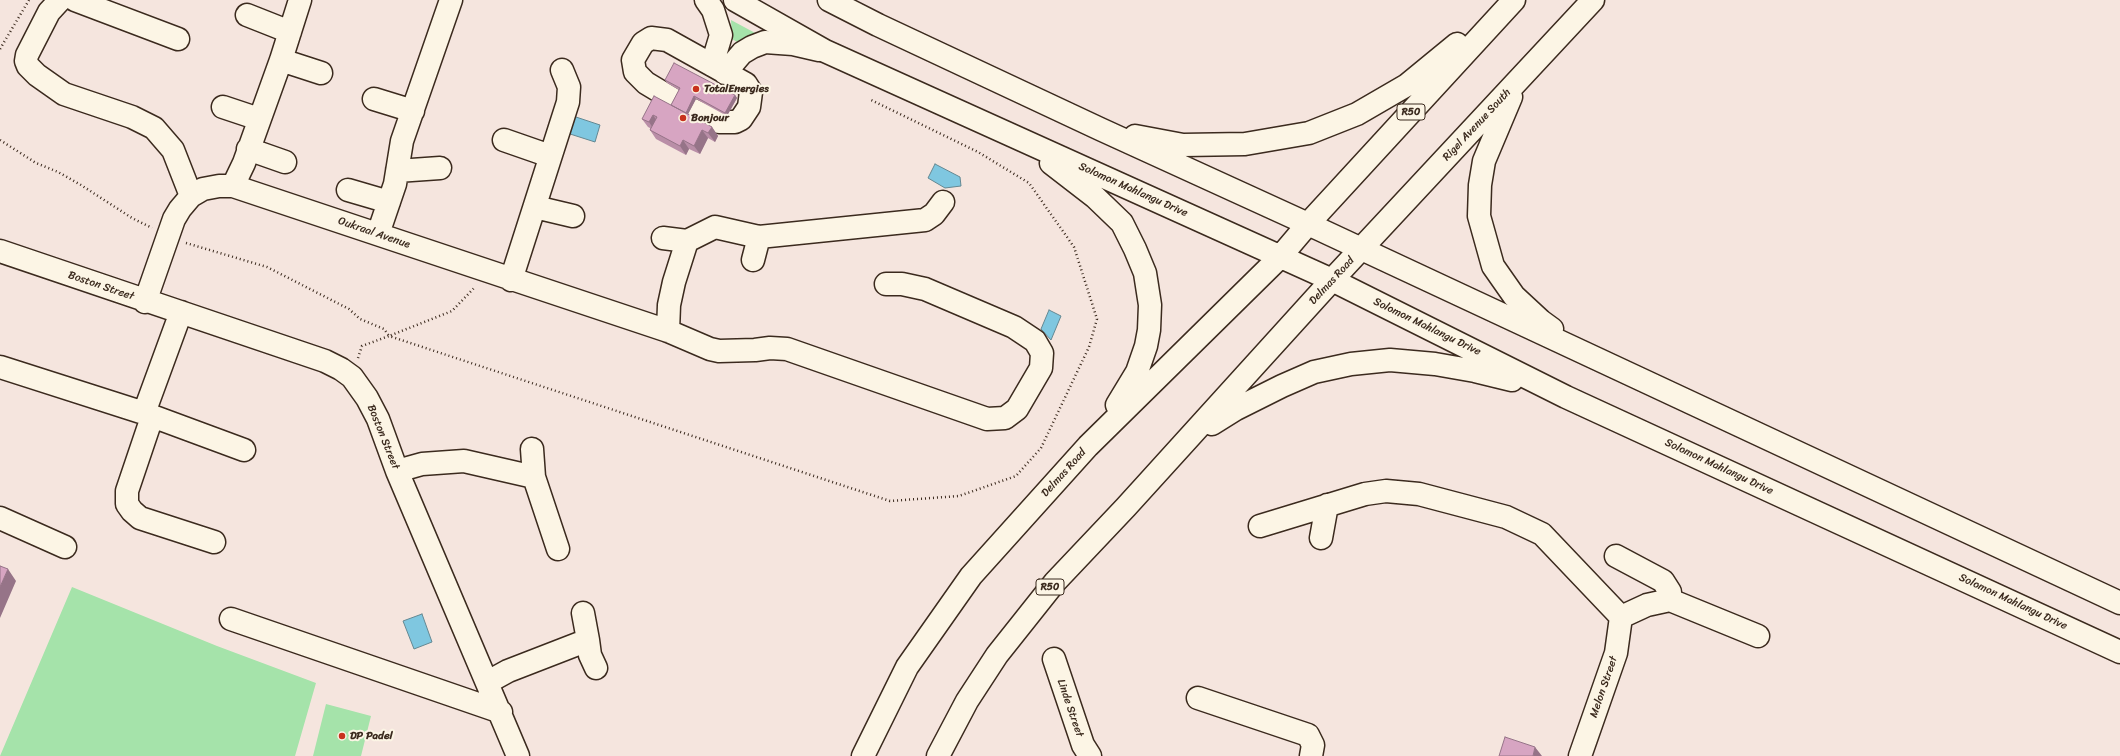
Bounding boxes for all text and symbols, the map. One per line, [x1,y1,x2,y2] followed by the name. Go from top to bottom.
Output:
[704,82,769,96] place label: TotalEnergies
[691,84,701,94] marker: TotalEnergies
[1440,86,1514,164] street label: Rigel Avenue South
[1397,104,1425,120] road number: R50
[691,111,729,125] place label: Bonjour
[678,113,688,123] marker: Bonjour
[1076,160,1190,220] street label: Solomon Mahlangu Drive
[336,214,412,252] street label: Oukraal Avenue
[1307,254,1357,308] street label: Delmas Road
[66,269,136,303] street label: Boston Street
[1371,295,1483,359] street label: Solomon Mahlangu Drive
[364,403,402,471] street label: Boston Street
[1663,436,1775,498] street label: Solomon Mahlangu Drive
[1039,446,1089,500] street label: Delmas Road
[1957,571,2069,633] street label: Solomon Mahlangu Drive
[1036,579,1064,595] road number: R50
[1587,655,1621,719] street label: Melon Street
[1054,677,1086,739] street label: Linde Street
[350,729,393,743] place label: DP Padel
[337,731,347,741] marker: DP Padel

